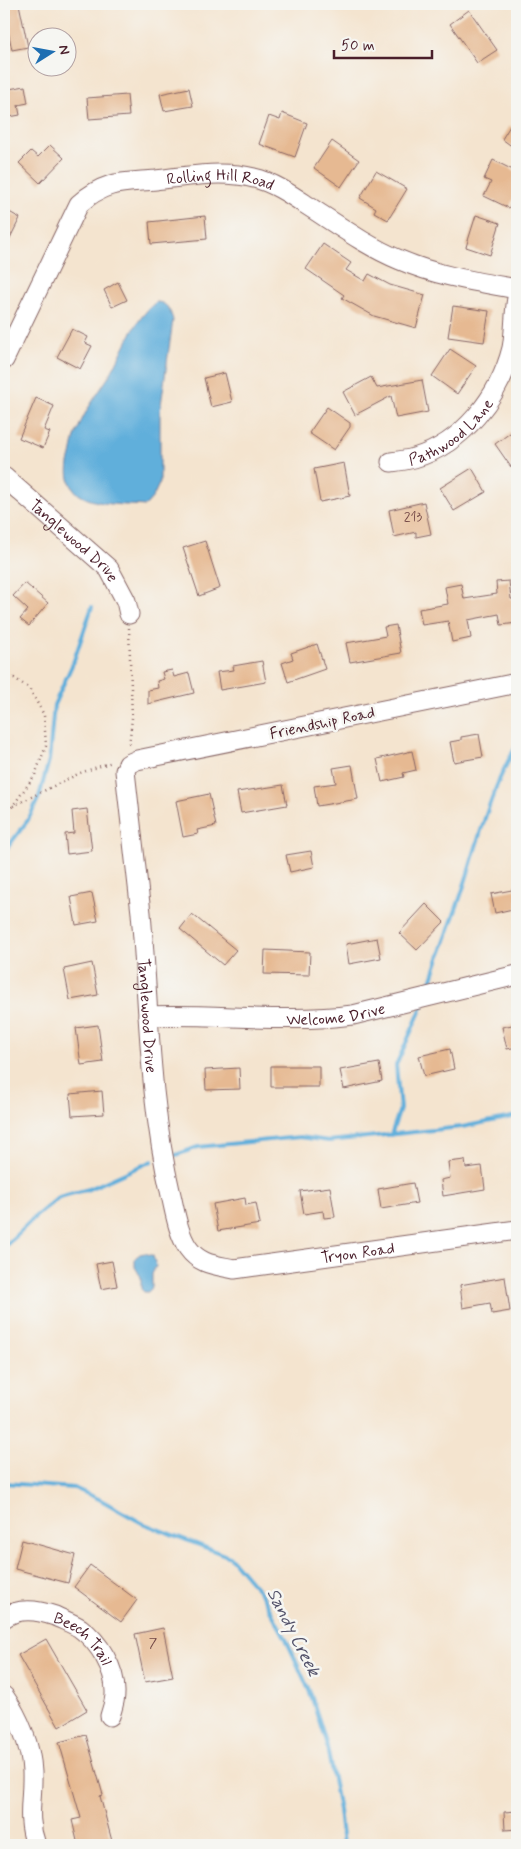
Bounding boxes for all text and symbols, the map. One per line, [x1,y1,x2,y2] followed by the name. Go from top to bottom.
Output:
[28,28,78,78] north arrow
[334,28,431,60] scale bar
[341,36,375,56] text: 50 m
[54,43,74,56] text: N
[165,165,277,196] street label: Rolling Hill Road
[406,395,499,471] street label: Pathwood Lane
[24,495,123,586] street label: Tanglewood Drive
[404,508,423,526] house number: 213
[268,702,377,745] street label: Friendship Road
[132,958,161,1074] street label: Tanglewood Drive
[286,999,387,1031] street label: Welcome Drive
[320,1238,396,1269] street label: Tryon Road
[261,1584,326,1681] water label: Sandy Creek
[50,1608,117,1669] street label: Beech Trail
[149,1634,158,1652] house number: 7

